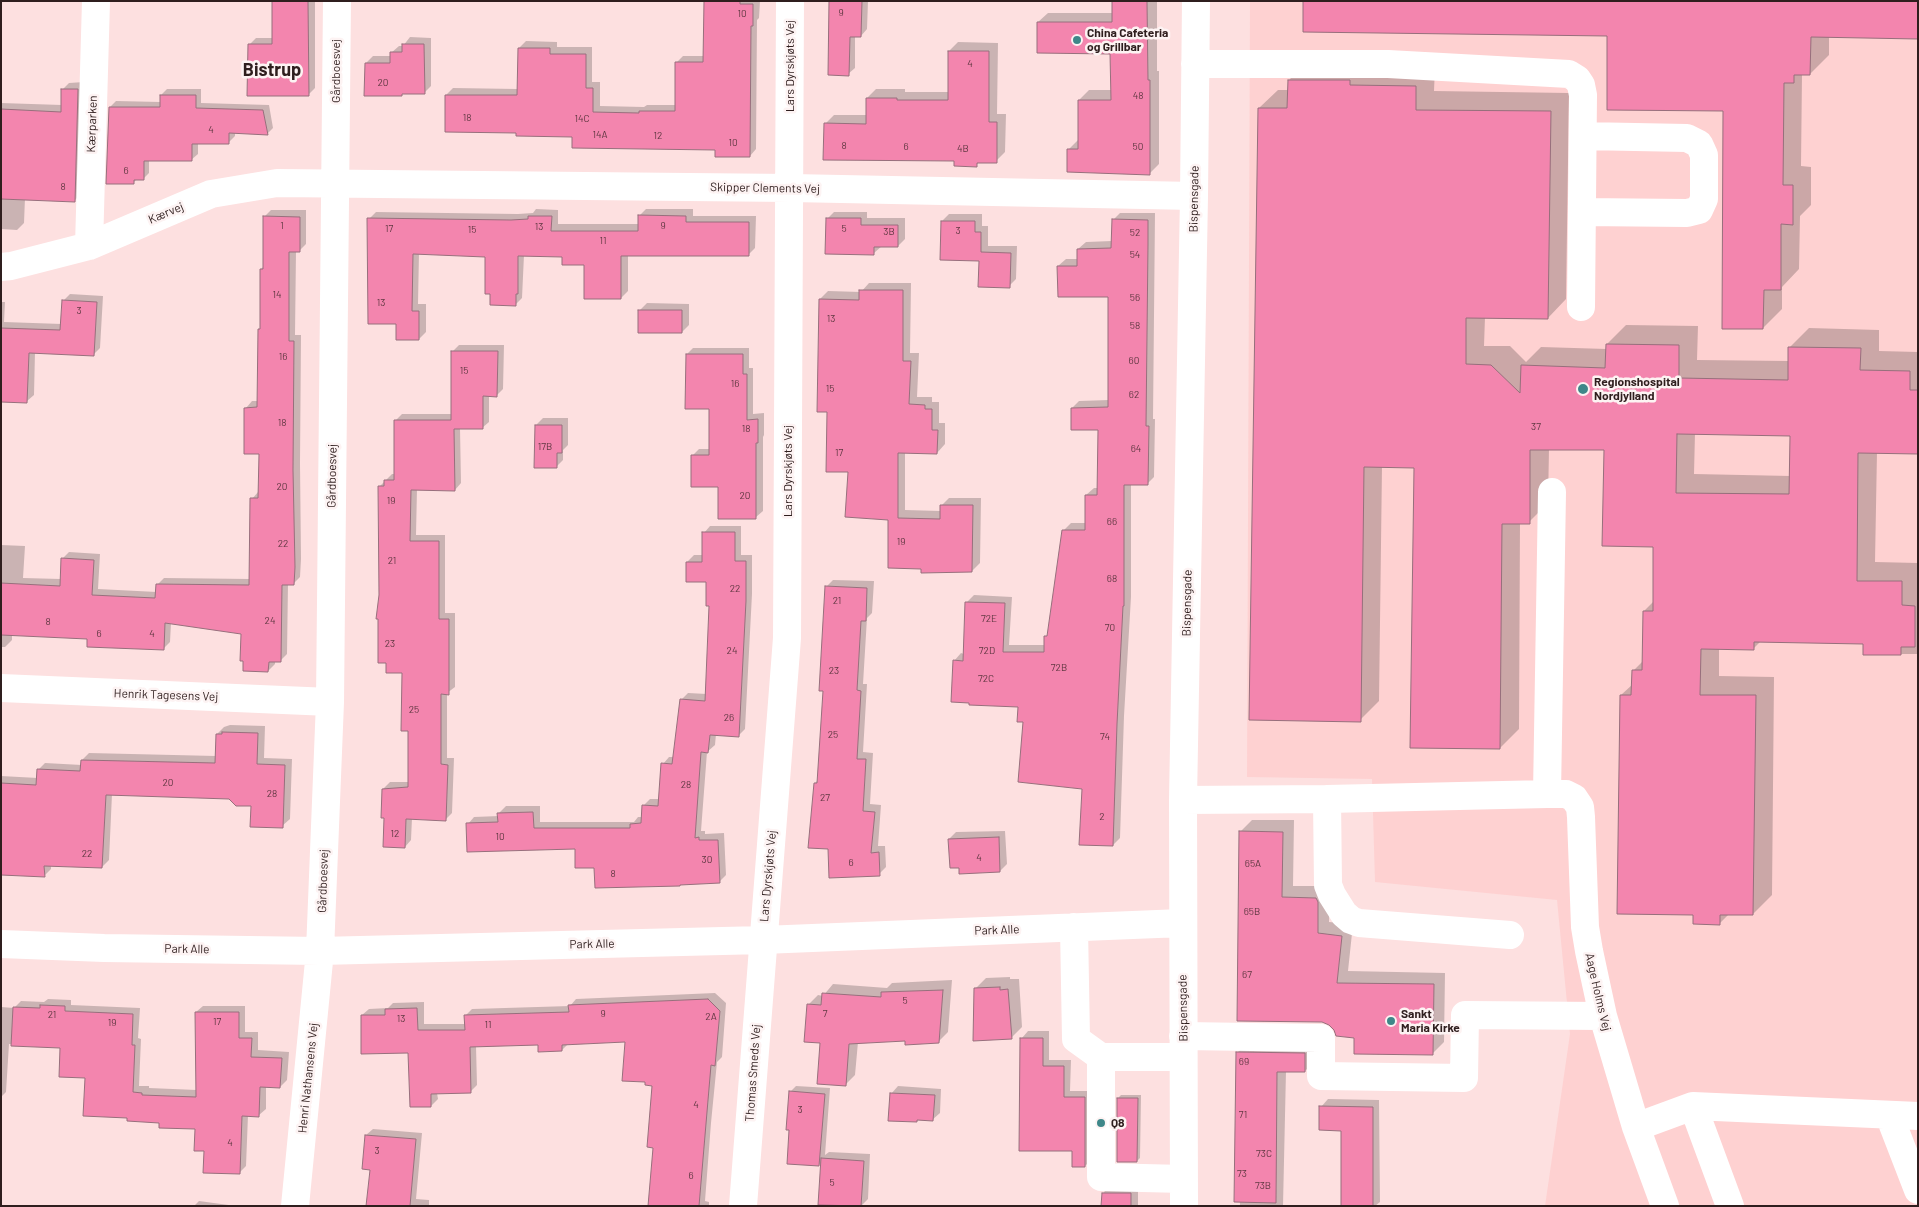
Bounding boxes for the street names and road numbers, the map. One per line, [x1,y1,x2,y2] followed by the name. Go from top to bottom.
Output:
[783,20,797,112] street label: Lars Dyrskjøts Vej
[329,39,343,103] street label: Gårdboesvej
[84,95,100,153] street label: Kærparken
[1186,165,1202,233] street label: Bispensgade
[710,180,820,196] street label: Skipper Clements Vej
[146,199,186,227] street label: Kærvej
[781,425,795,517] street label: Lars Dyrskjøts Vej
[324,444,340,508] street label: Gårdboesvej
[1179,569,1195,637] street label: Bispensgade
[113,686,219,704] street label: Henrik Tagesens Vej
[757,830,779,922] street label: Lars Dyrskjøts Vej
[315,849,331,913] street label: Gårdboesvej
[974,922,1020,938] street label: Park Alle
[569,936,615,952] street label: Park Alle
[164,941,210,957] street label: Park Alle
[1582,952,1614,1032] street label: Aage Holms Vej
[1175,974,1191,1042] street label: Bispensgade
[295,1022,321,1134] street label: Henri Nathansens Vej
[742,1024,764,1122] street label: Thomas Smeds Vej

